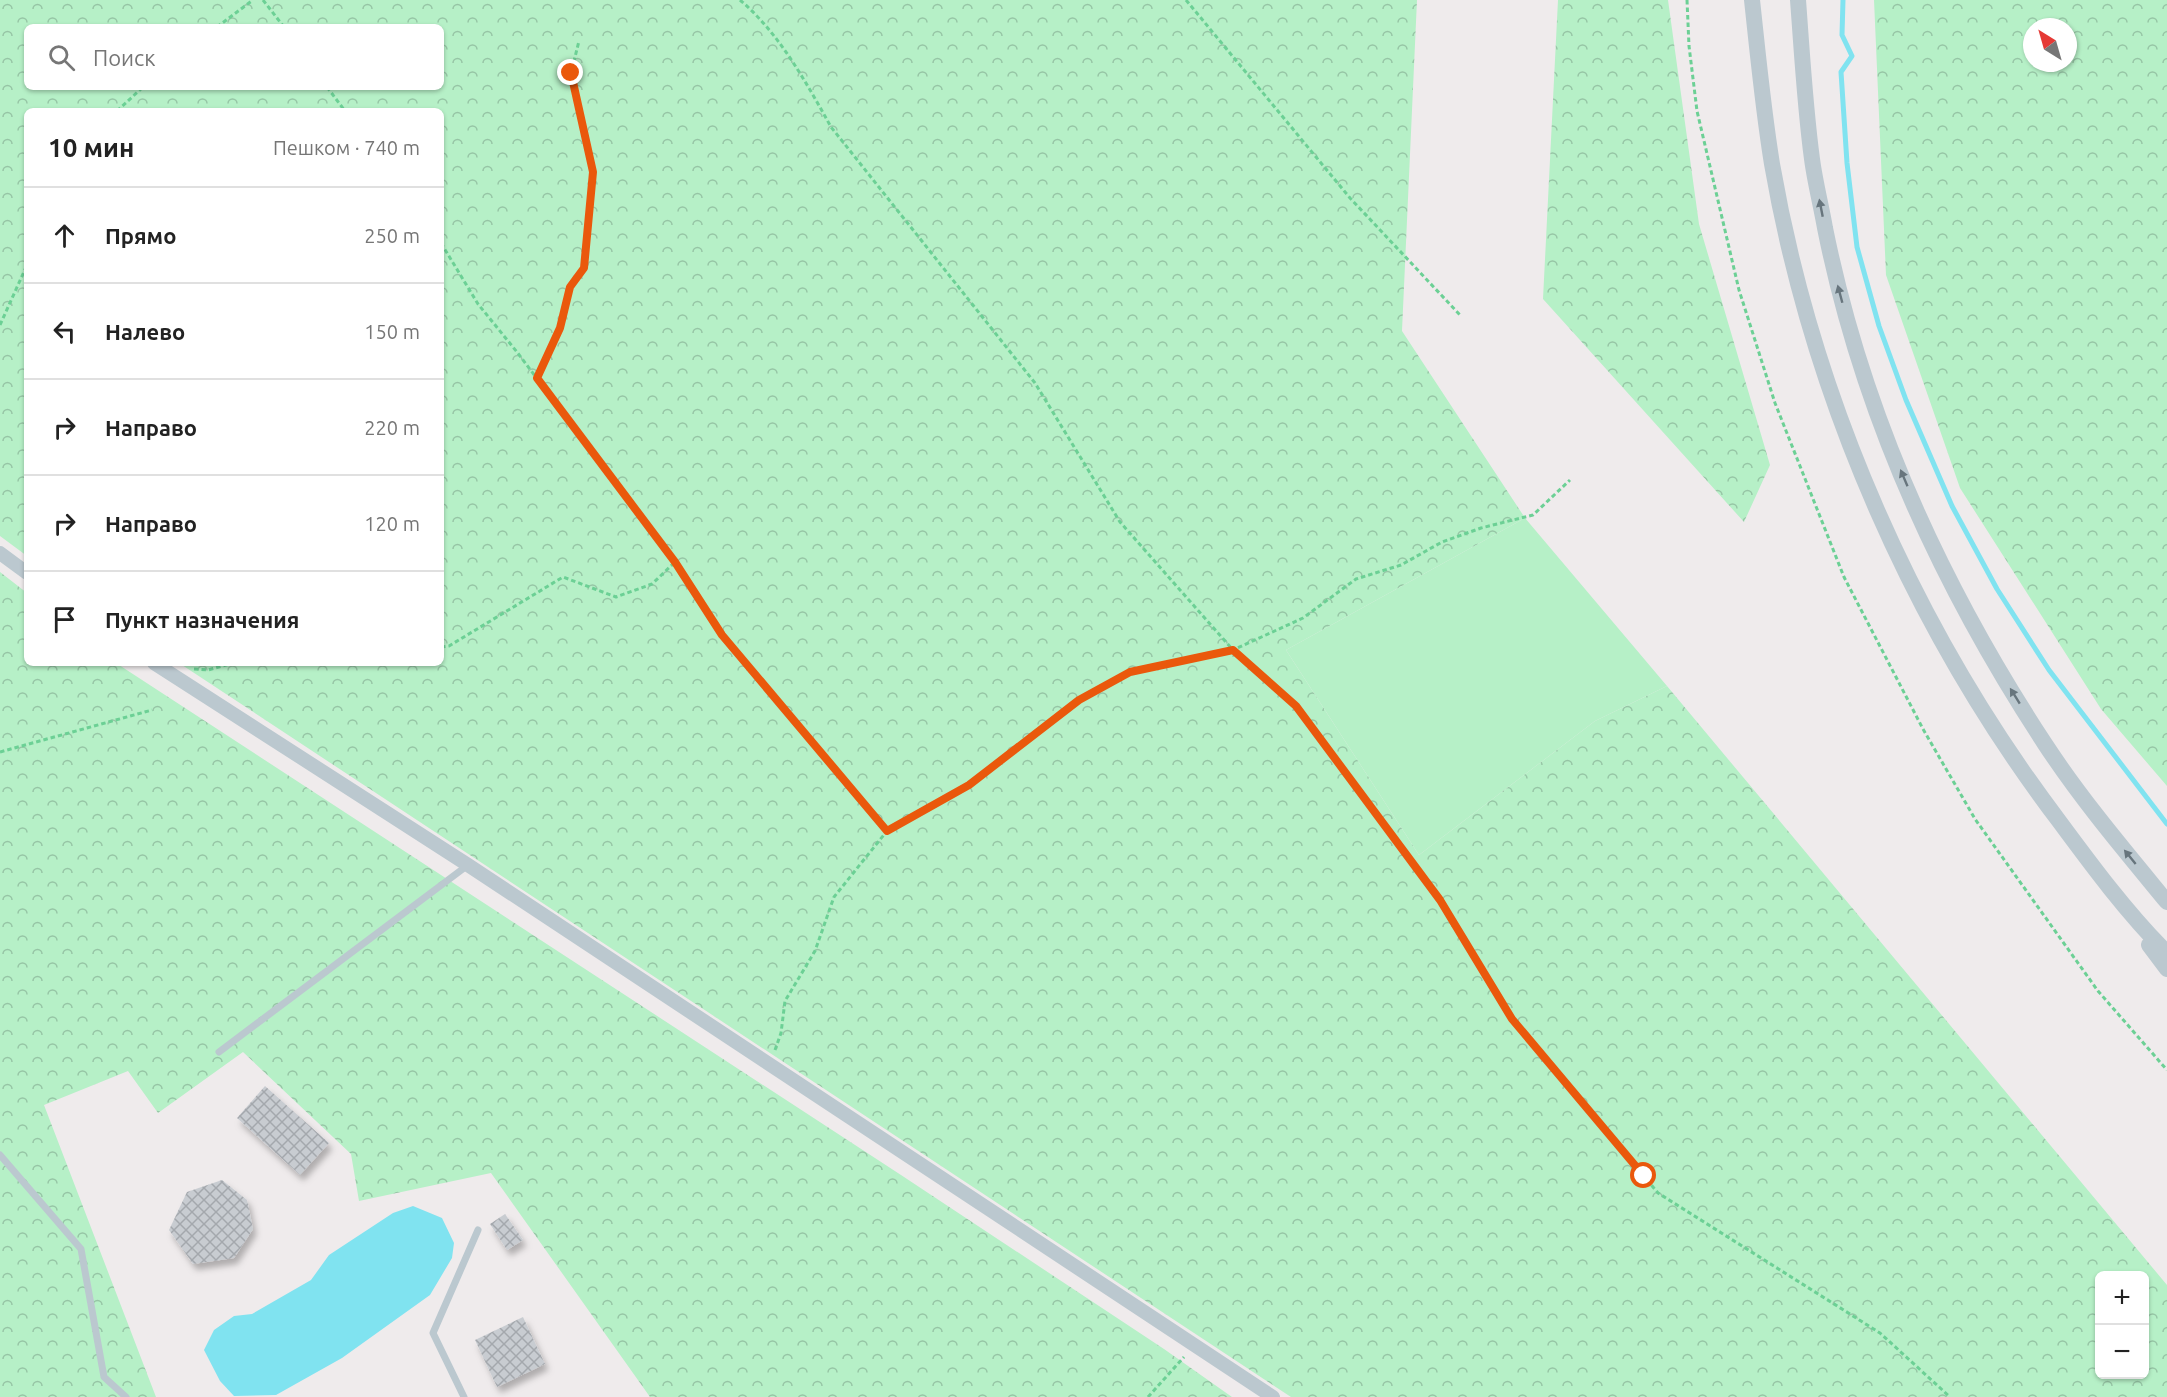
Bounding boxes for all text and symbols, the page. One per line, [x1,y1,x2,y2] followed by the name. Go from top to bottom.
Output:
[2023,18,2077,72] north arrow
[24,24,444,90] search box
[45,41,78,74] icon: search
[93,45,156,70] text: Поиск
[557,59,583,85] route end
[48,133,134,162] text: 10 мин
[273,136,420,159] text: Пешком · 740 m
[1816,199,1825,218] one-way arrow
[48,219,81,252] icon: ahead
[105,223,176,248] text: Прямо
[364,224,420,247] text: 250 m
[1835,285,1845,303] one-way arrow
[48,315,81,348] icon: left
[105,319,185,344] text: Налево
[364,320,420,343] text: 150 m
[48,411,81,444] icon: right
[105,415,197,440] text: Направо
[364,416,420,439] text: 220 m
[1899,469,1909,487] one-way arrow
[48,507,81,540] icon: right
[105,511,197,536] text: Направо
[364,512,420,535] text: 120 m
[48,603,81,636] icon: arrive
[105,607,299,632] text: Пункт назначения
[2009,688,2020,704] one-way arrow
[2124,849,2137,864] one-way arrow
[1630,1162,1656,1188] route start
[2095,1271,2149,1379] map controls
[2095,1271,2149,1325] button: +
[2095,1325,2149,1379] button: −

